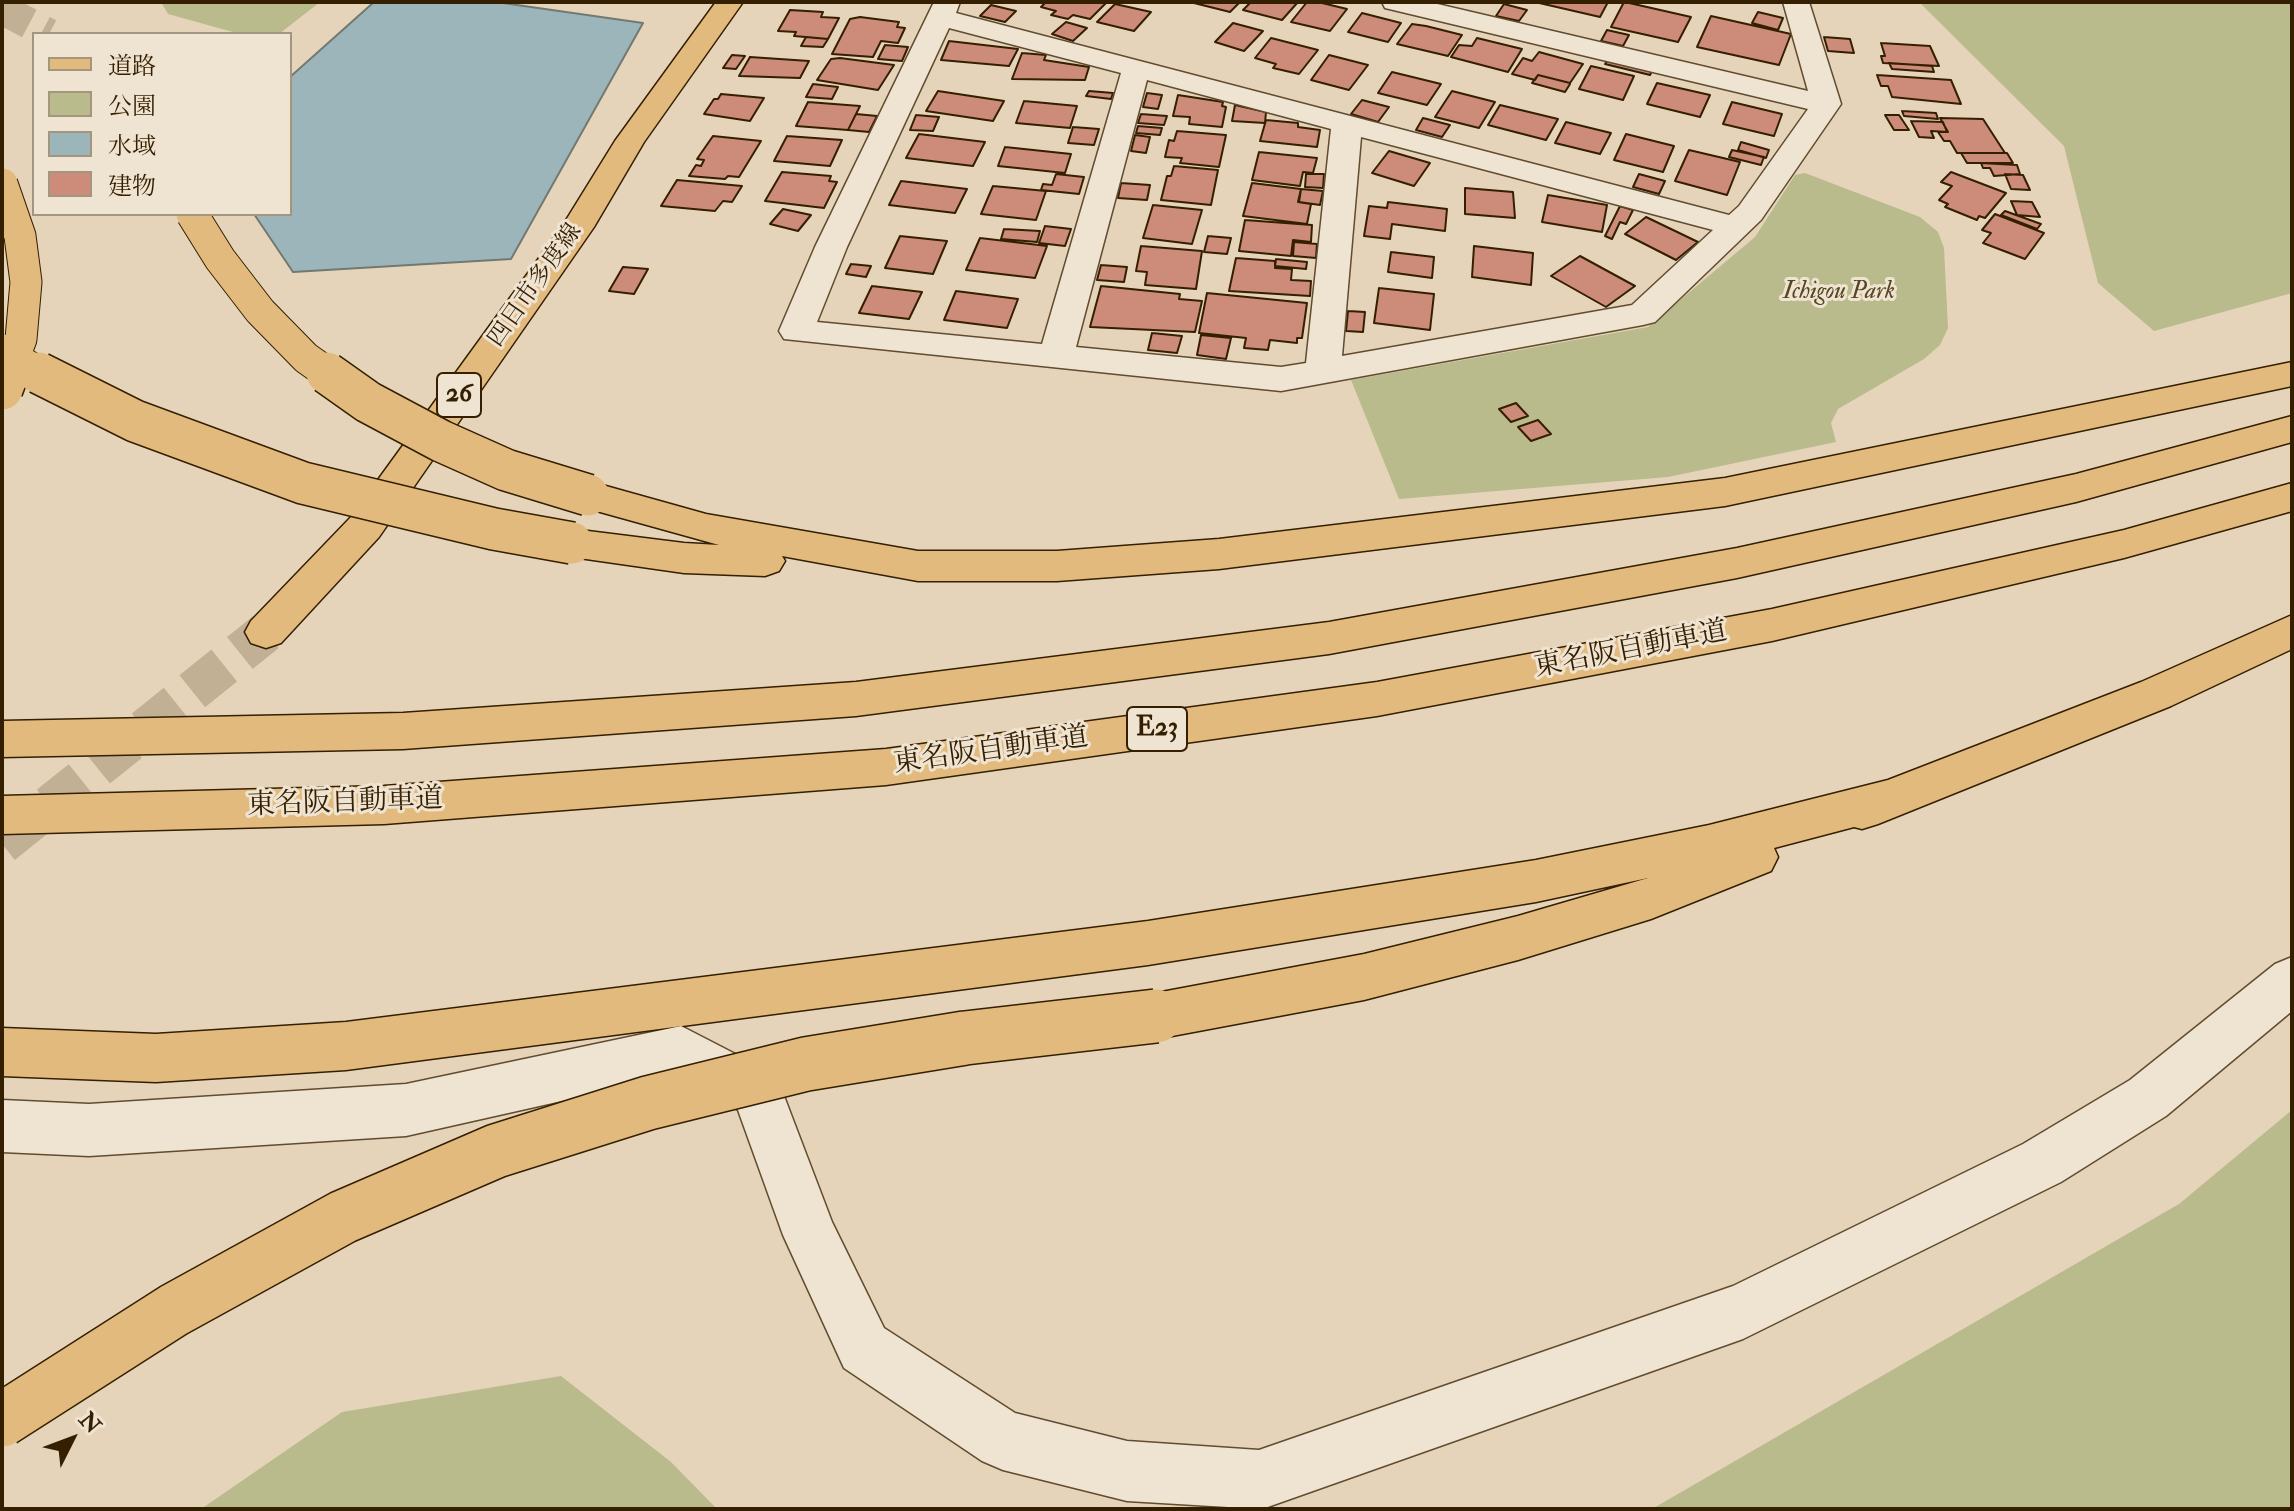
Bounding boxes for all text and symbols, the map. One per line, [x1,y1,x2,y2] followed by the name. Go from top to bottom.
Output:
[32,32,292,216] legend
[108,51,156,82] text: 道路
[108,91,156,122] text: 公園
[108,131,156,162] text: 水域
[108,171,156,202] text: 建物
[483,219,589,353] street label: 四日市多度線
[1783,279,1895,307] park label: Ichigou Park
[437,373,481,417] road number: 26
[1532,616,1730,686] street label: 東名阪自動車道
[1127,707,1187,751] road number: E23
[892,722,1090,782] street label: 東名阪自動車道
[246,784,444,824] street label: 東名阪自動車道
[32,1399,112,1479] north arrow
[73,1406,107,1440] text: N

